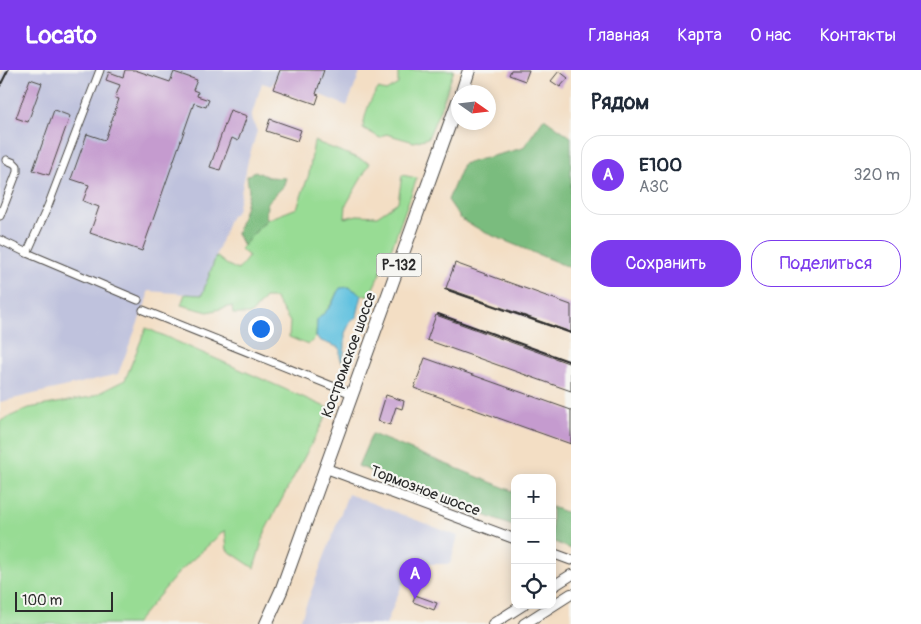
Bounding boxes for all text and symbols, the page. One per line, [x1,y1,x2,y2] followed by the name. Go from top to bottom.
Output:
[25,21,97,50] text: Locato
[588,24,649,47] text: Главная
[677,24,722,47] text: Карта
[750,24,792,47] text: О нас
[820,24,896,47] text: Контакты
[451,85,496,130] north arrow
[591,89,649,116] text: Рядом
[639,153,682,177] text: E100
[603,165,613,185] text: A
[854,165,900,185] text: 320 m
[639,177,669,197] text: АЗС
[591,240,741,287] button: Сохранить
[751,240,901,287] button: Поделиться
[376,254,422,276] road number: Р-132
[318,289,381,420] street label: Костромское шоссе
[248,316,274,342] your location
[367,461,483,521] street label: Тормозное шоссе
[511,474,556,609] map controls
[511,474,556,519] button: +
[511,519,556,564] button: −
[399,558,431,599] pin: A
[511,564,556,609] button: locate
[15,589,112,612] scale bar
[22,592,62,609] text: 100 m

